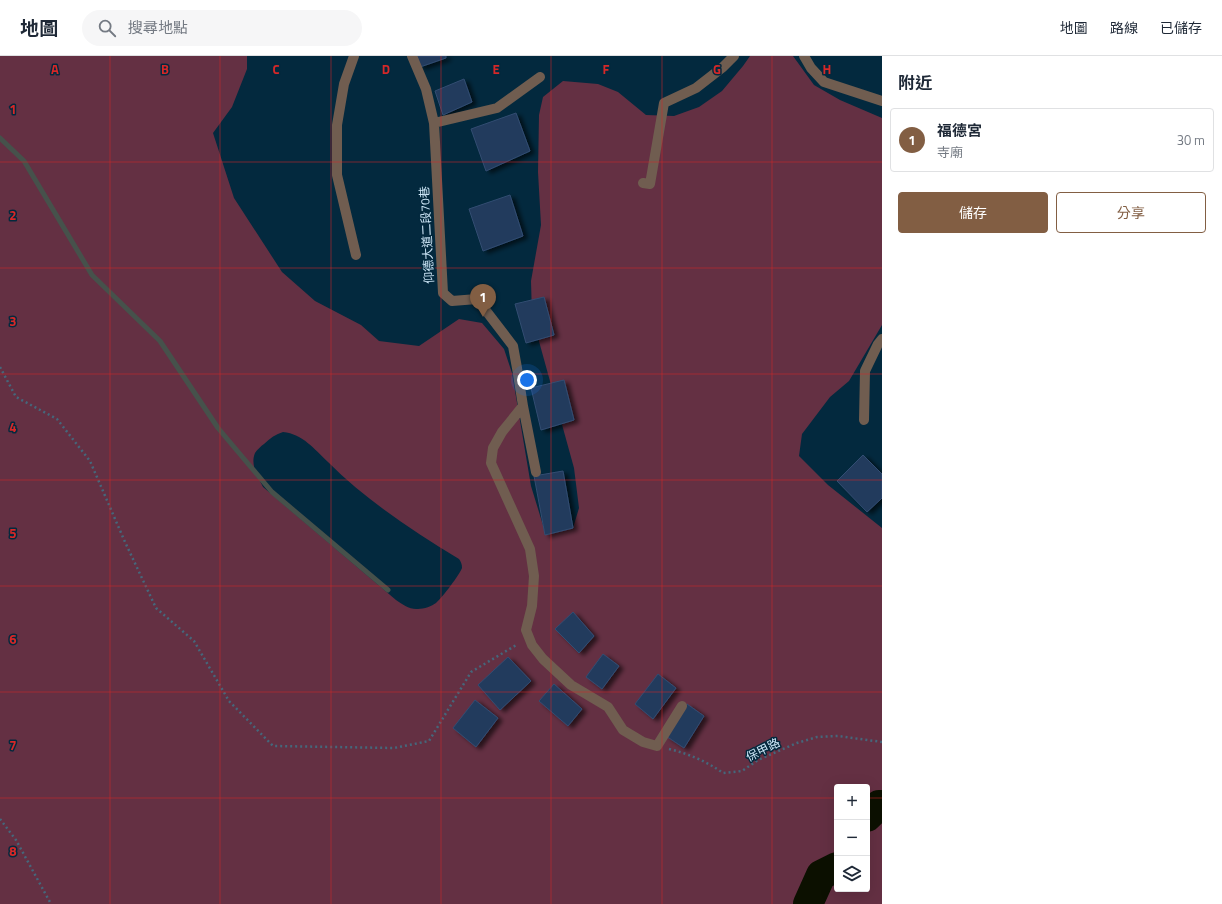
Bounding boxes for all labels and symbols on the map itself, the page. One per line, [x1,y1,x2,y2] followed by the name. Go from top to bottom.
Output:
[51,59,59,79] text: A
[161,59,169,79] text: B
[272,59,280,79] text: C
[382,59,390,79] text: D
[492,59,500,79] text: E
[603,59,610,79] text: F
[713,59,721,79] text: G
[823,59,831,79] text: H
[9,99,17,119] text: 1
[414,186,439,284] street label: 仰德大道二段70巷
[9,205,17,225] text: 2
[470,284,496,317] pin: 1
[9,311,17,331] text: 3
[517,370,537,390] your location
[9,417,17,437] text: 4
[9,523,17,543] text: 5
[9,629,17,649] text: 6
[742,733,783,766] street label: 保甲路
[9,735,17,755] text: 7
[9,841,17,861] text: 8

